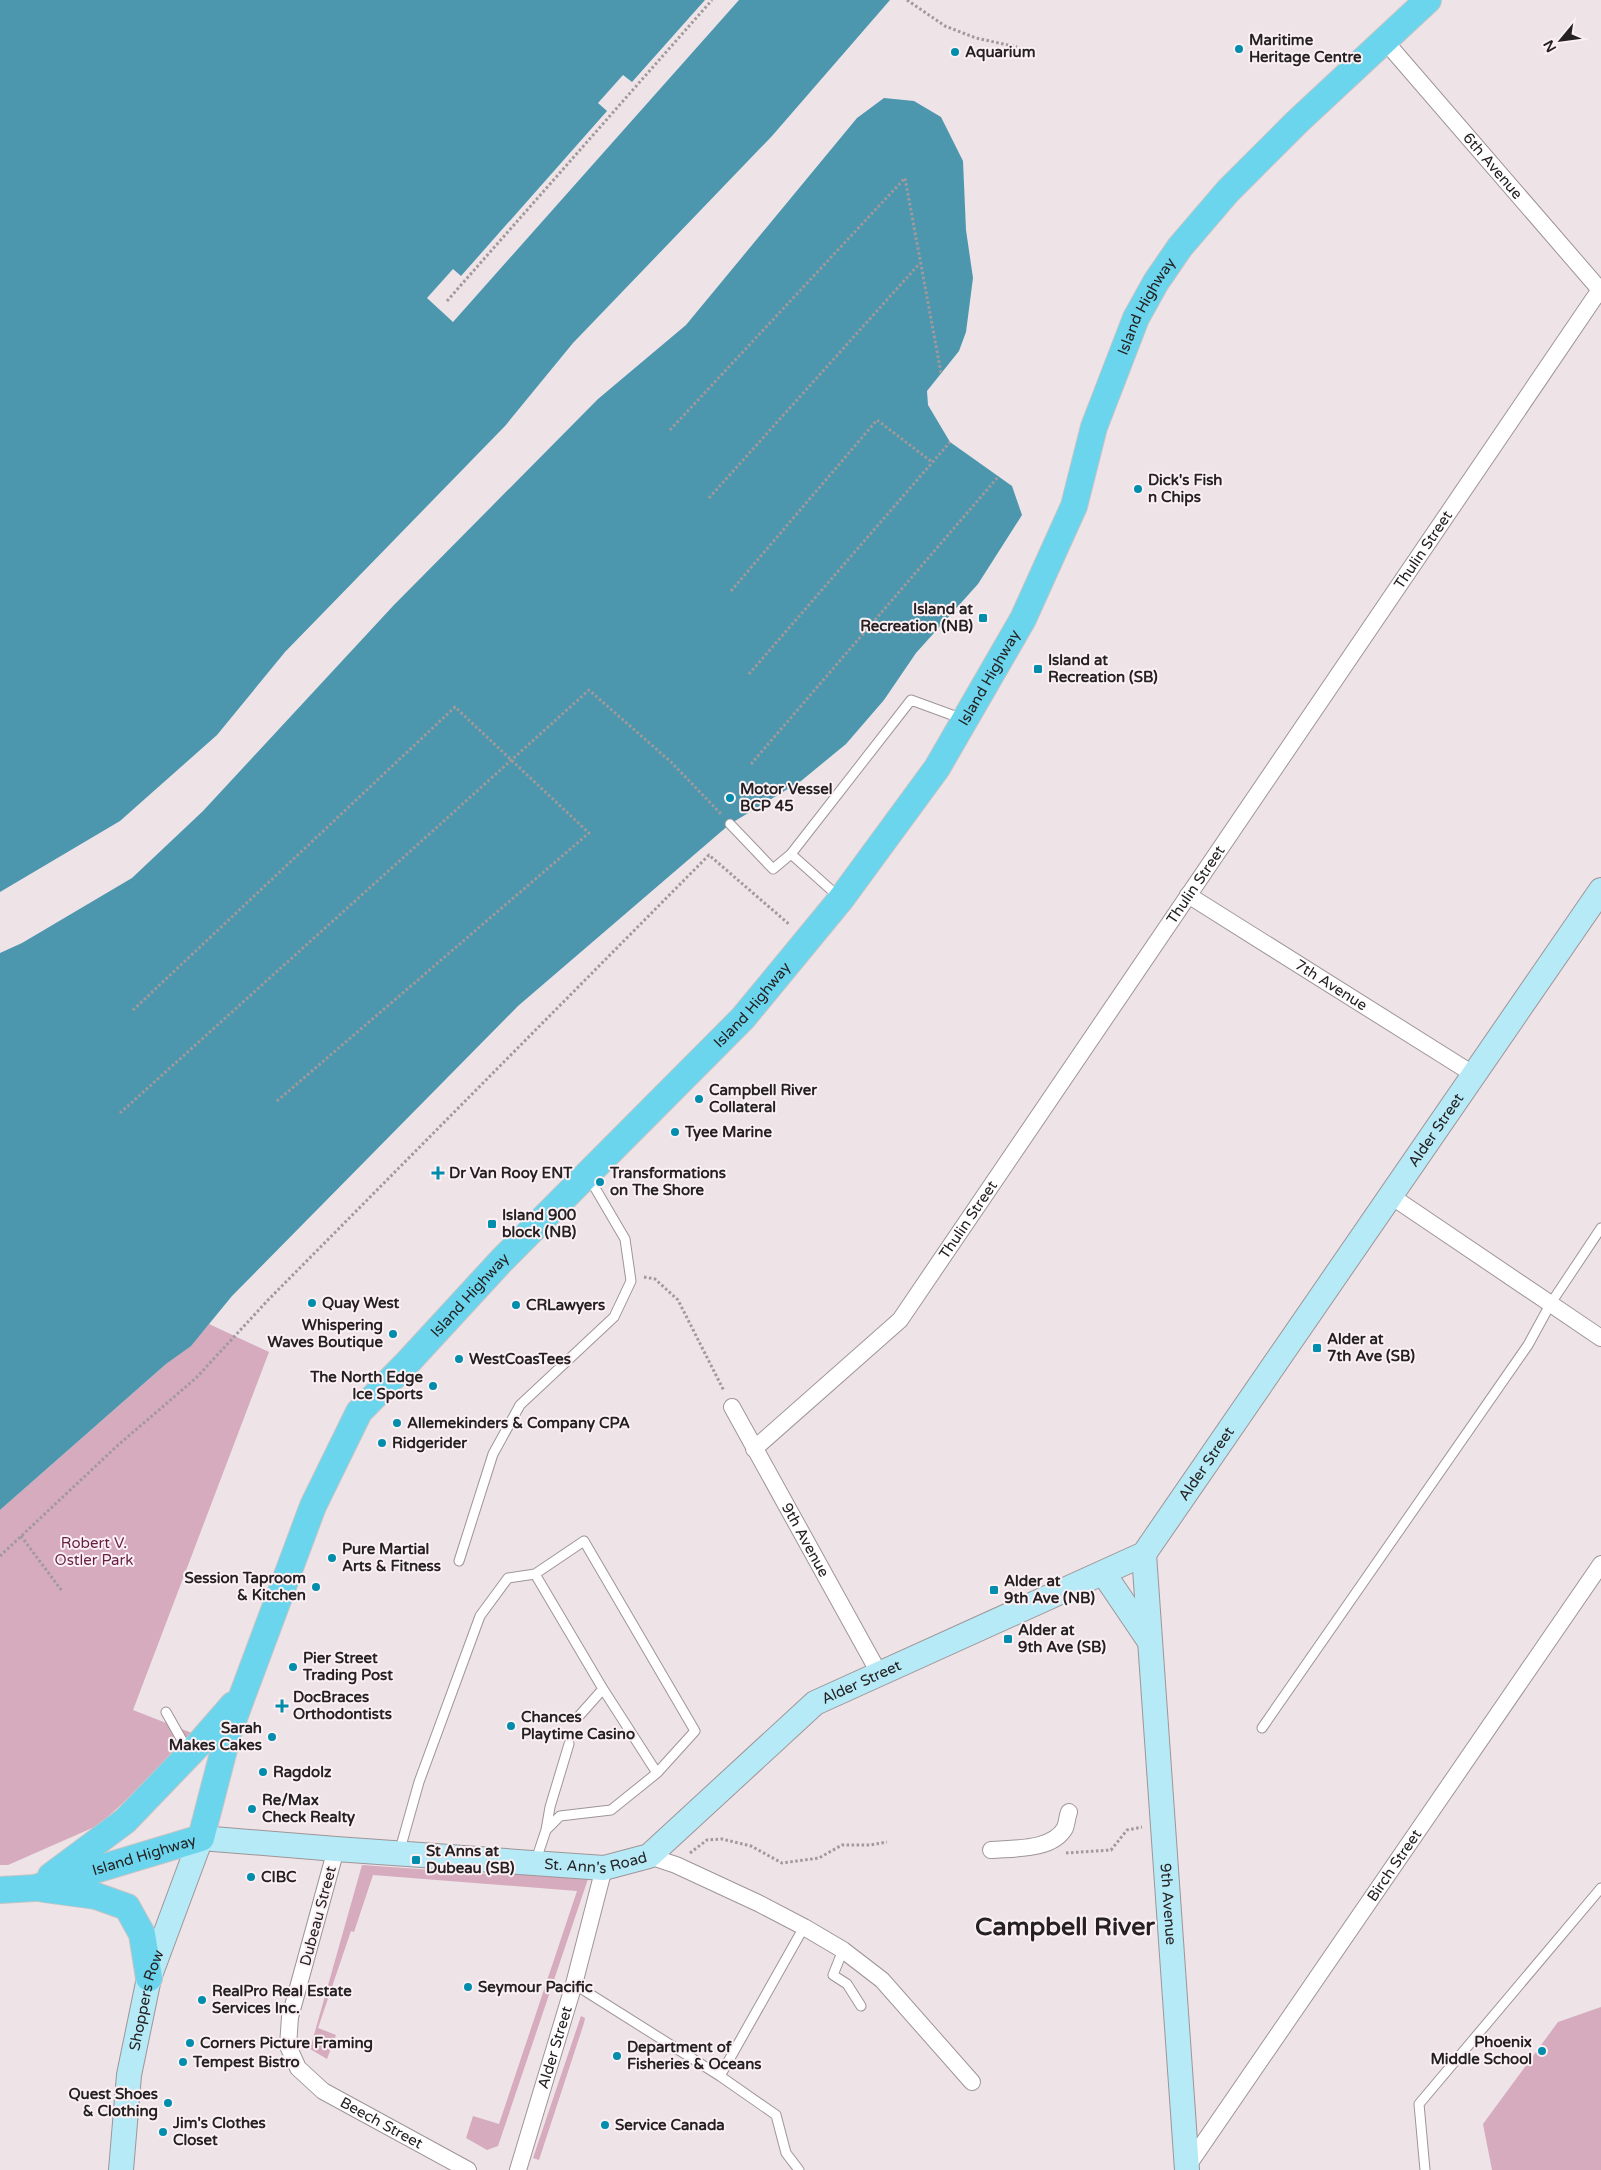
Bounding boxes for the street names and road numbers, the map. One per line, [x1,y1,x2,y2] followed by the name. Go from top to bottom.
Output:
[1459,129,1526,203] street label: 6th Avenue
[1114,254,1179,357] street label: Island Highway
[1390,507,1456,592] street label: Thulin Street
[954,627,1024,729] street label: Island Highway
[1163,842,1229,927] street label: Thulin Street
[1292,955,1371,1014] street label: 7th Avenue
[710,958,794,1051] street label: Island Highway
[1404,1090,1468,1170] street label: Alder Street
[935,1177,1001,1262] street label: Thulin Street
[427,1249,513,1341] street label: Island Highway
[1175,1423,1238,1504] street label: Alder Street
[778,1500,833,1580] street label: 9th Avenue
[819,1656,904,1708] street label: Alder Street
[1363,1826,1425,1905] street label: Birch Street
[90,1831,198,1879] street label: Island Highway
[544,1848,649,1877] street label: St. Ann's Road
[1157,1863,1180,1946] street label: 9th Avenue
[296,1864,340,1968] street label: Dubeau Street
[125,1947,168,2052] street label: Shoppers Row
[534,2004,576,2091] street label: Alder Street
[337,2093,426,2153] street label: Beech Street

